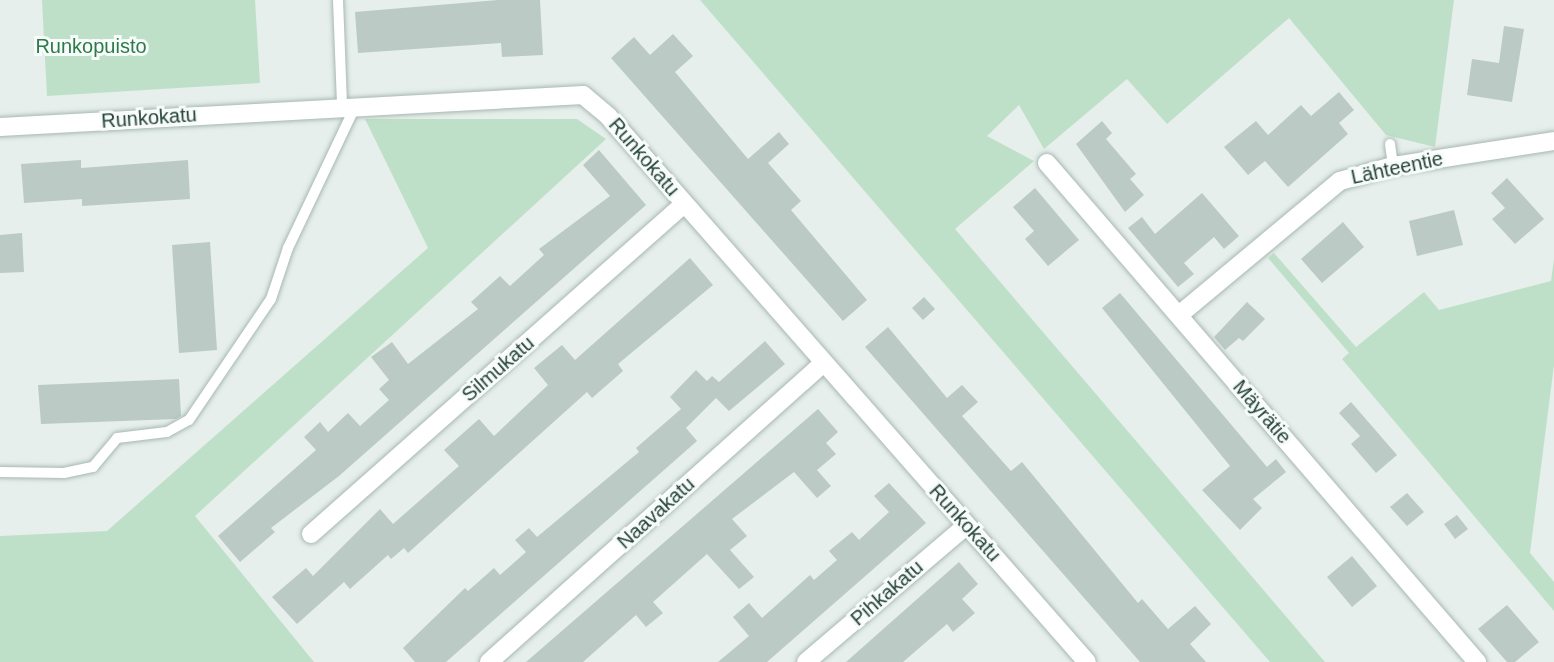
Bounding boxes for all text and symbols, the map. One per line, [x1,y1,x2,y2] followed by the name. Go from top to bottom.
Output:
[35,34,147,58] park label: Runkopuisto
[100,103,198,133] street label: Runkokatu
[604,113,684,201] street label: Runkokatu
[1349,147,1445,189] street label: Lähteentie
[457,331,539,407] street label: Silmukatu
[1228,375,1296,449] street label: Mäyrätie
[612,472,700,554] street label: Naavakatu
[924,479,1006,567] street label: Runkokatu
[846,555,928,631] street label: Pihkakatu

